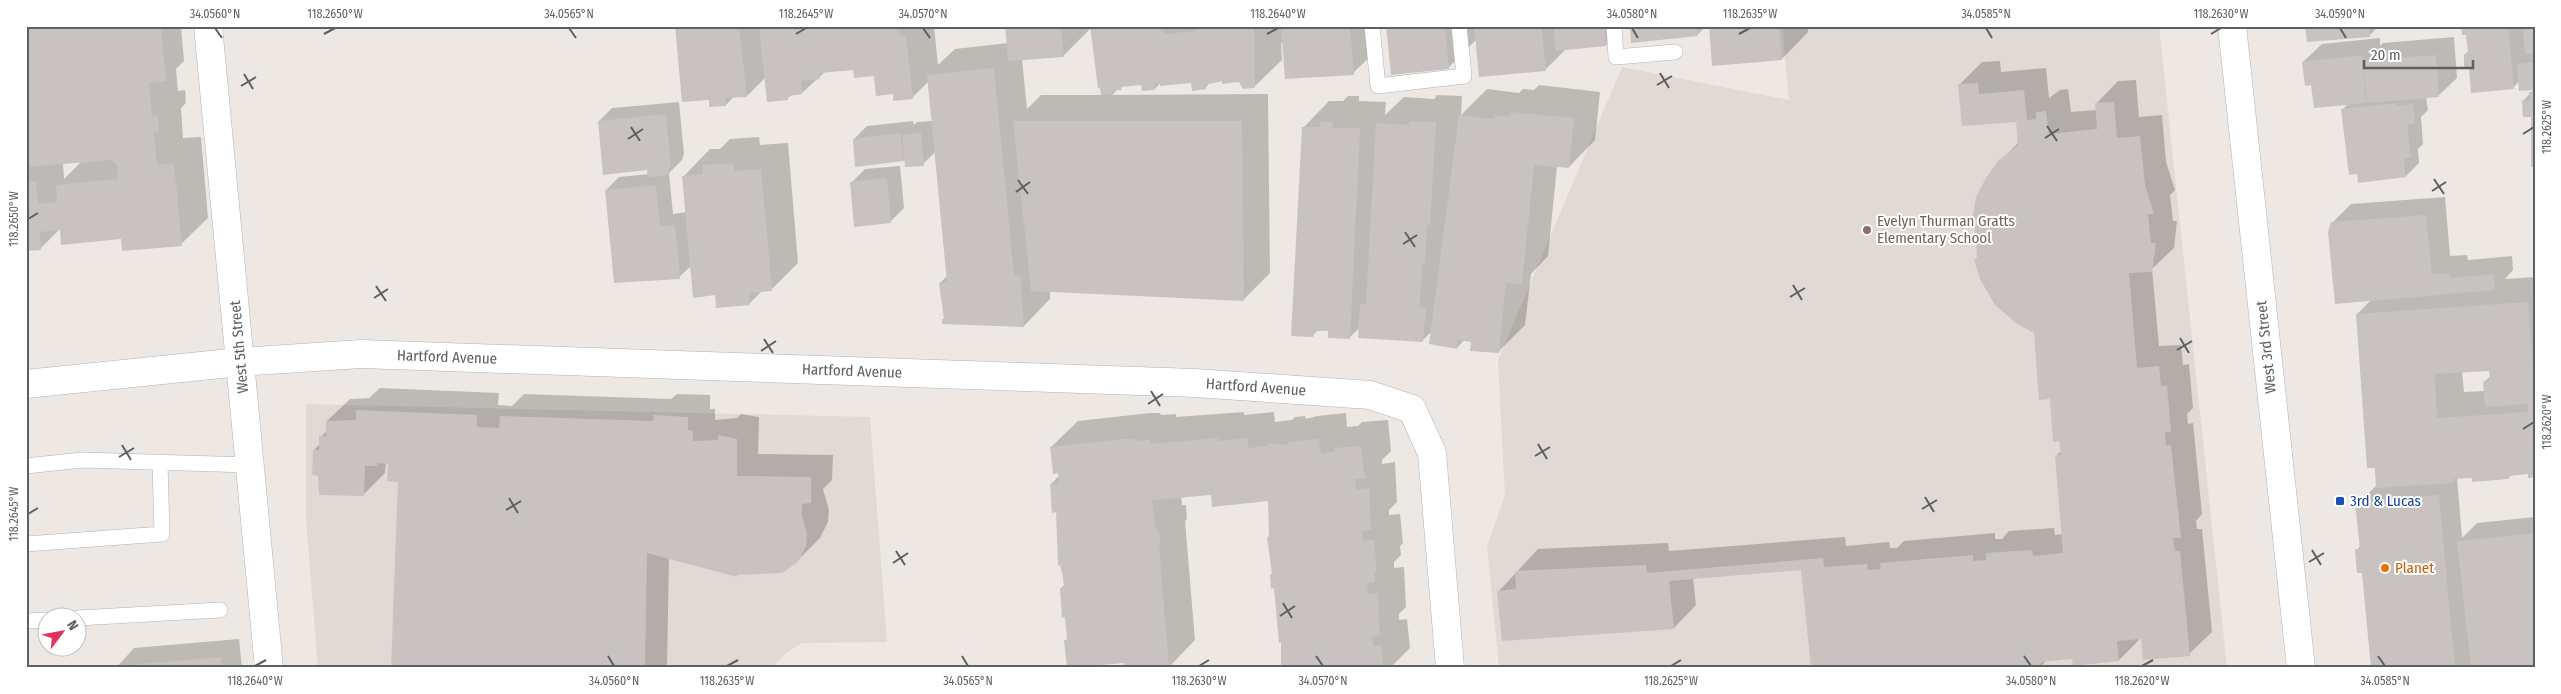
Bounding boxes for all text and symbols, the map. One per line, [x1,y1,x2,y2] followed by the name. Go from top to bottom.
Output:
[190,7,240,21] text: 34.0560°N
[307,7,363,21] text: 118.2650°W
[544,7,594,21] text: 34.0565°N
[779,7,833,21] text: 118.2645°W
[899,7,947,21] text: 34.0570°N
[1250,7,1306,21] text: 118.2640°W
[1607,7,1657,21] text: 34.0580°N
[1723,7,1777,21] text: 118.2635°W
[1961,7,2011,21] text: 34.0585°N
[2193,7,2249,21] text: 118.2630°W
[2315,7,2365,21] text: 34.0590°N
[2364,38,2472,70] scale bar
[2371,46,2401,64] text: 20 m
[2540,100,2554,154] text: 118.2625°W
[7,191,21,247] text: 118.2650°W
[1877,212,2015,247] place label: Evelyn Thurman Gratts Elementary School
[1861,224,1873,236] marker: Evelyn Thurman Gratts Elementary School
[226,300,252,394] street label: West 5th Street
[2252,300,2280,394] street label: West 3rd Street
[397,346,497,368] street label: Hartford Avenue
[802,360,902,382] street label: Hartford Avenue
[1205,375,1307,399] street label: Hartford Avenue
[2540,394,2554,450] text: 118.2620°W
[7,487,21,541] text: 118.2645°W
[2350,492,2421,510] place label: 3rd & Lucas
[2334,495,2346,507] marker: 3rd & Lucas
[2395,559,2434,577] place label: Planet
[2379,562,2391,574] marker: Planet
[38,606,88,656] north arrow
[63,617,82,633] text: N
[227,674,283,688] text: 118.2640°W
[589,674,639,688] text: 34.0560°N
[700,674,754,688] text: 118.2635°W
[943,674,993,688] text: 34.0565°N
[1171,674,1227,688] text: 118.2630°W
[1299,674,1347,688] text: 34.0570°N
[1644,674,1698,688] text: 118.2625°W
[2006,674,2056,688] text: 34.0580°N
[2114,674,2170,688] text: 118.2620°W
[2360,674,2410,688] text: 34.0585°N

